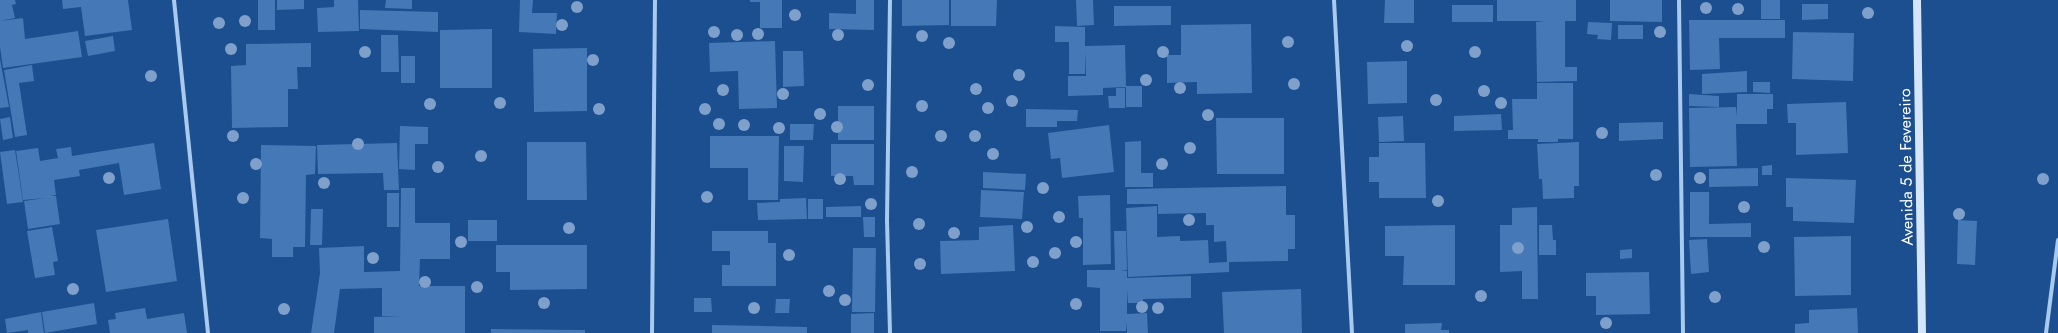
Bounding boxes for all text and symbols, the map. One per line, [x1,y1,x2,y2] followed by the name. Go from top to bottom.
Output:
[1893,88,1919,246] street label: Avenida 5 de Fevereiro

